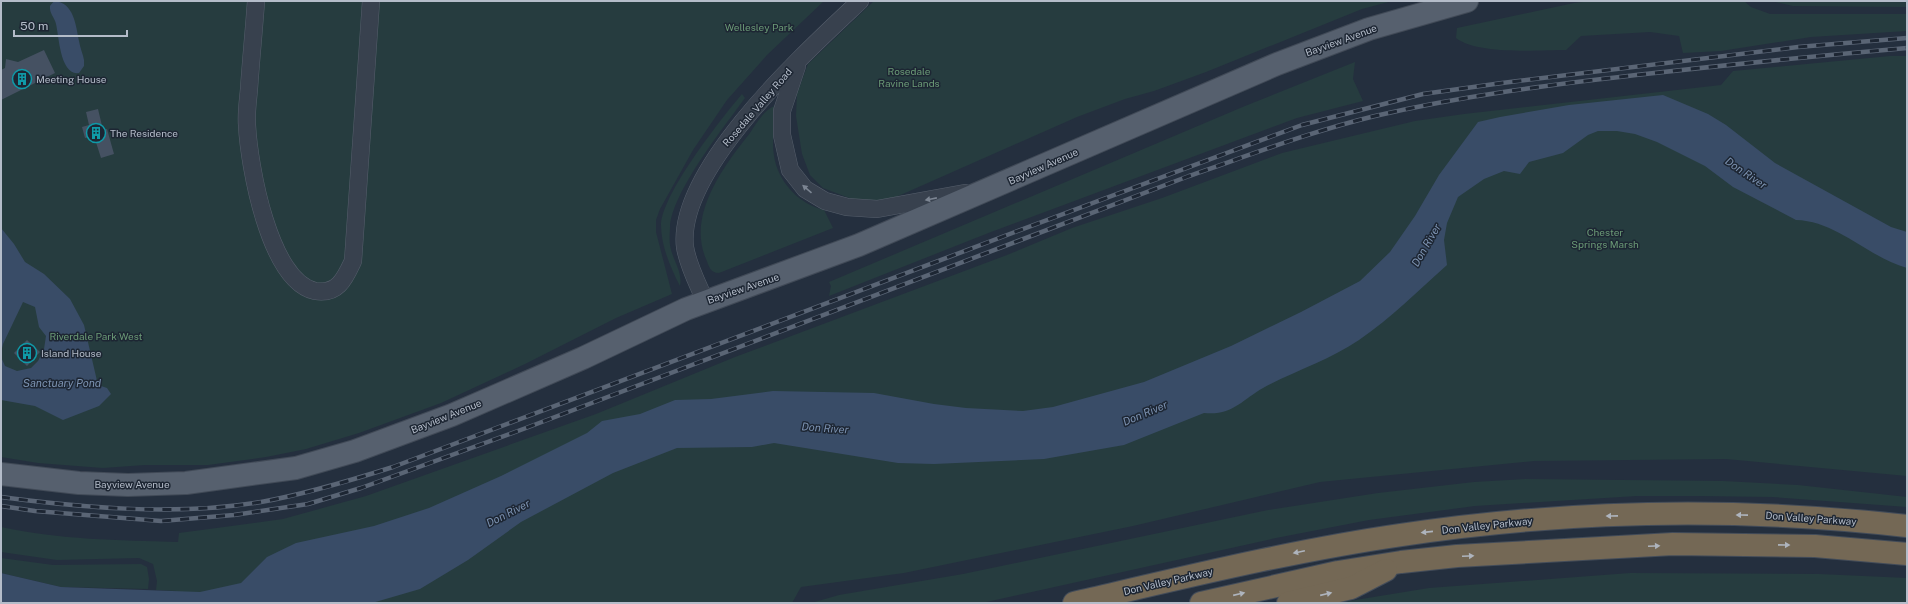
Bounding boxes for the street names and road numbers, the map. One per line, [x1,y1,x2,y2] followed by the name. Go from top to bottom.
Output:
[1304,21,1379,58] street label: Bayview Avenue
[720,65,794,148] street label: Rosedale Valley Road
[1006,145,1080,187] street label: Bayview Avenue
[706,270,781,306] street label: Bayview Avenue
[409,396,483,436] street label: Bayview Avenue
[94,478,170,490] street label: Bayview Avenue
[1765,509,1858,527] street label: Don Valley Parkway
[1441,514,1534,536] street label: Don Valley Parkway
[1122,565,1214,597] street label: Don Valley Parkway

